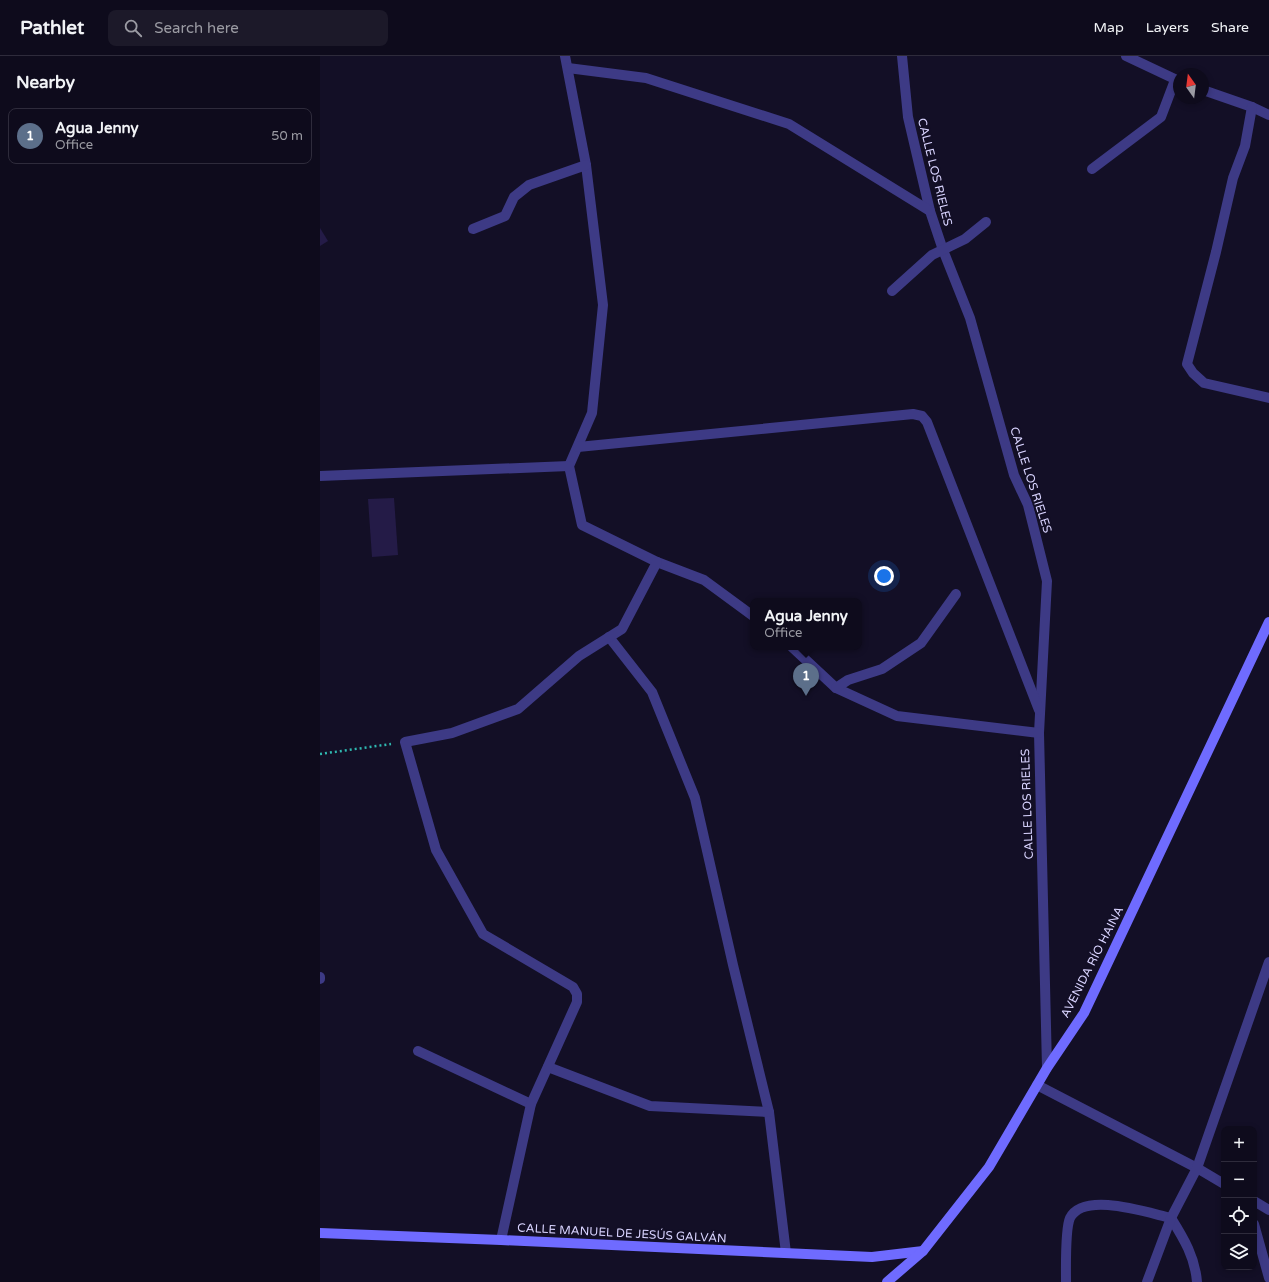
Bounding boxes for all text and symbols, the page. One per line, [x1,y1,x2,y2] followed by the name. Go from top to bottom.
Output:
[108,10,388,46] search box
[20,17,84,39] text: Pathlet
[122,17,144,39] icon: search
[154,19,239,37] text: Search here
[1094,19,1124,36] text: Map
[1146,19,1189,36] text: Layers
[1211,19,1249,36] text: Share
[1173,68,1209,104] north arrow
[16,72,75,93] text: Nearby
[915,117,955,227] street label: CALLE LOS RIELES
[55,119,139,137] text: Agua Jenny
[26,128,34,144] text: 1
[271,128,303,144] text: 50 m
[55,137,93,153] text: Office
[1007,425,1055,535] street label: CALLE LOS RIELES
[874,566,894,586] your location
[750,598,862,650] popup
[764,607,848,625] text: Agua Jenny
[764,625,802,641] text: Office
[793,663,819,696] pin: 1
[1018,748,1036,860] street label: CALLE LOS RIELES
[1058,904,1126,1020] street label: AVENIDA RÍO HAINA
[1221,1126,1257,1270] map controls
[1221,1126,1257,1162] button: +
[1221,1162,1257,1198] button: −
[1221,1198,1257,1234] button: locate
[517,1221,727,1245] street label: CALLE MANUEL DE JESÚS GALVÁN
[1221,1234,1257,1270] button: layers

